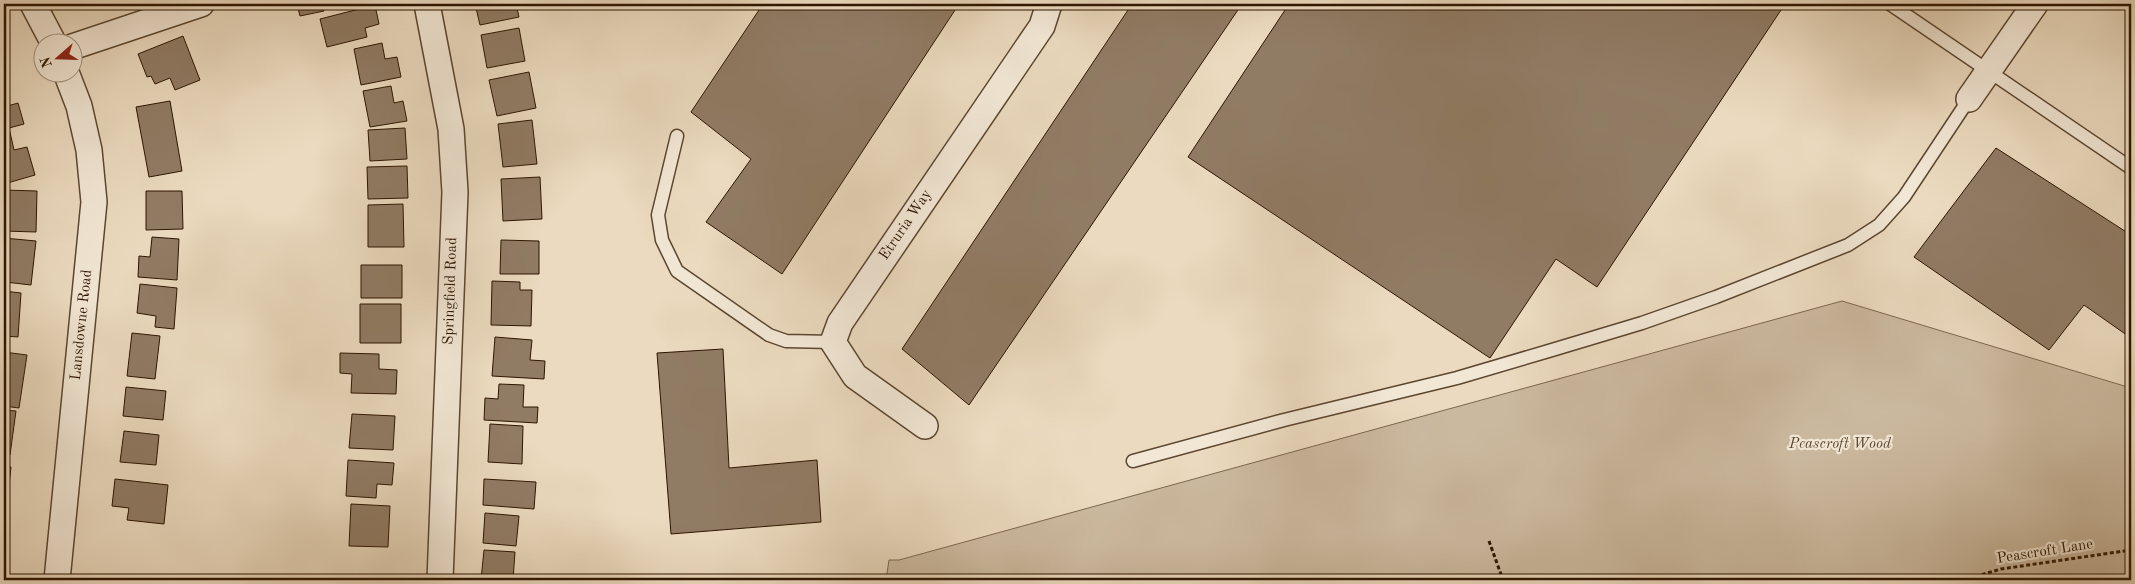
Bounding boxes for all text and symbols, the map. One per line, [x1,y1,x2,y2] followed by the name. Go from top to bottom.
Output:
[32,32,82,82] north arrow
[38,54,55,70] text: N
[877,187,935,263] street label: Etruria Way
[442,237,460,345] street label: Springfield Road
[69,269,95,381] street label: Lansdowne Road
[1788,437,1892,452] park label: Peascroft Wood
[1996,537,2094,567] street label: Peascroft Lane

